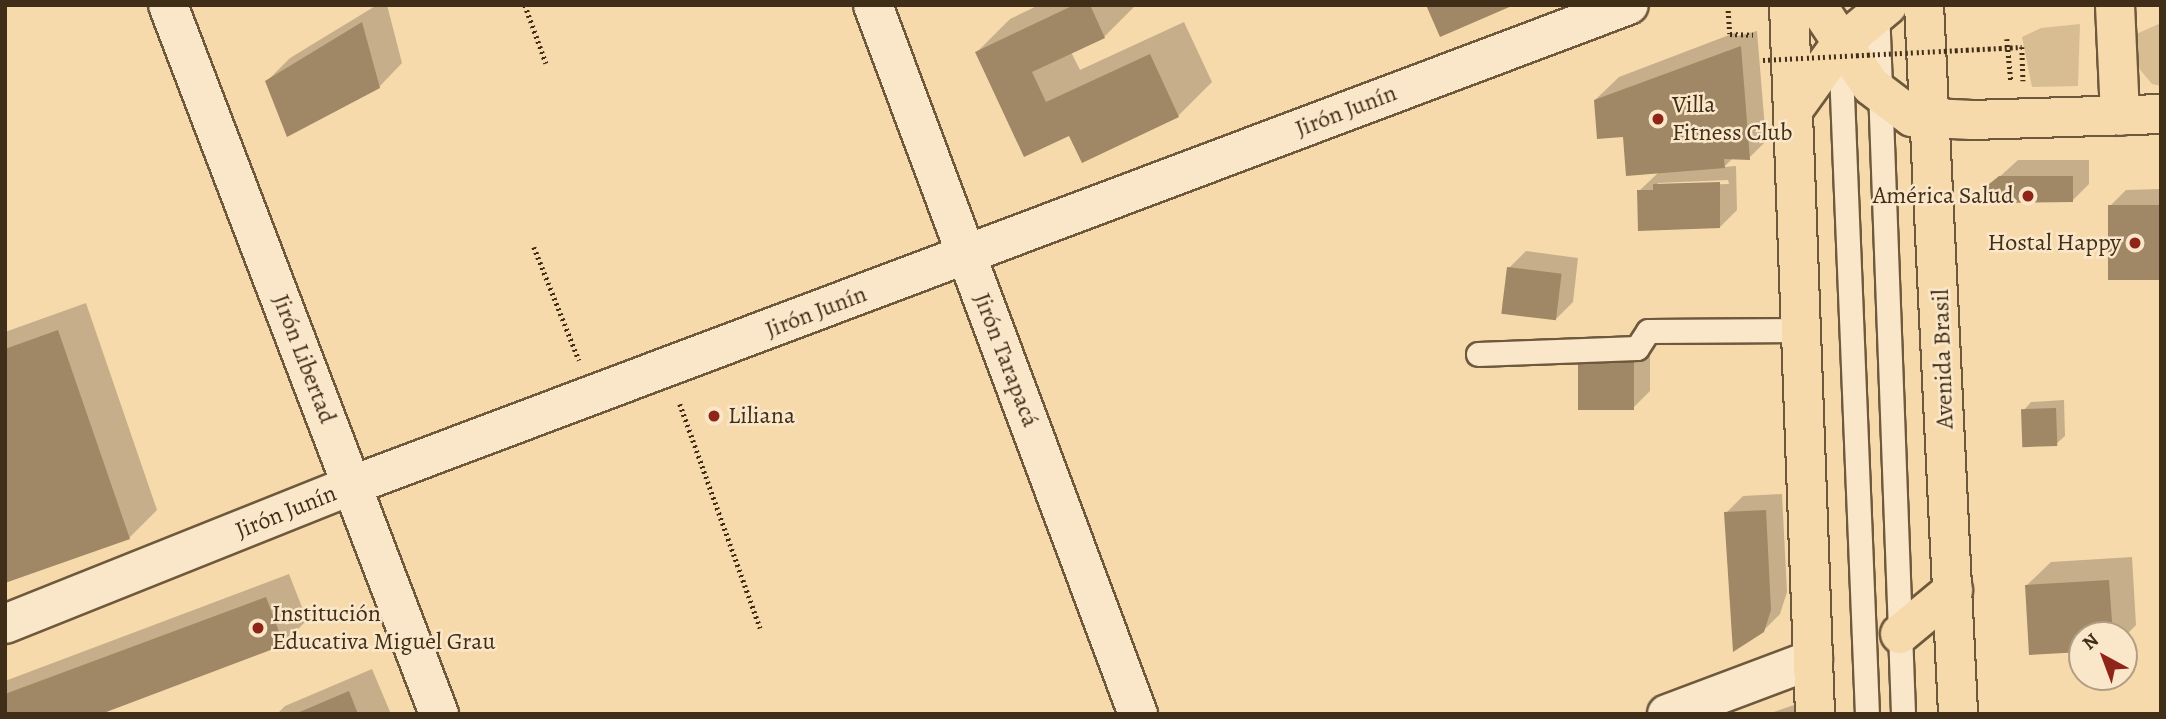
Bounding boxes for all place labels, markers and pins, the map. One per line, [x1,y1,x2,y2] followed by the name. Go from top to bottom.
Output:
[1672,91,1793,147] place label: Villa Fitness Club
[1650,111,1666,127] marker: Villa Fitness Club
[1873,182,2014,210] place label: América Salud
[2020,188,2036,204] marker: América Salud
[1988,229,2121,257] place label: Hostal Happy
[2127,235,2143,251] marker: Hostal Happy
[728,402,795,430] place label: Liliana
[706,408,722,424] marker: Liliana
[272,600,495,656] place label: Institución Educativa Miguel Grau
[250,620,266,636] marker: Institución Educativa Miguel Grau

